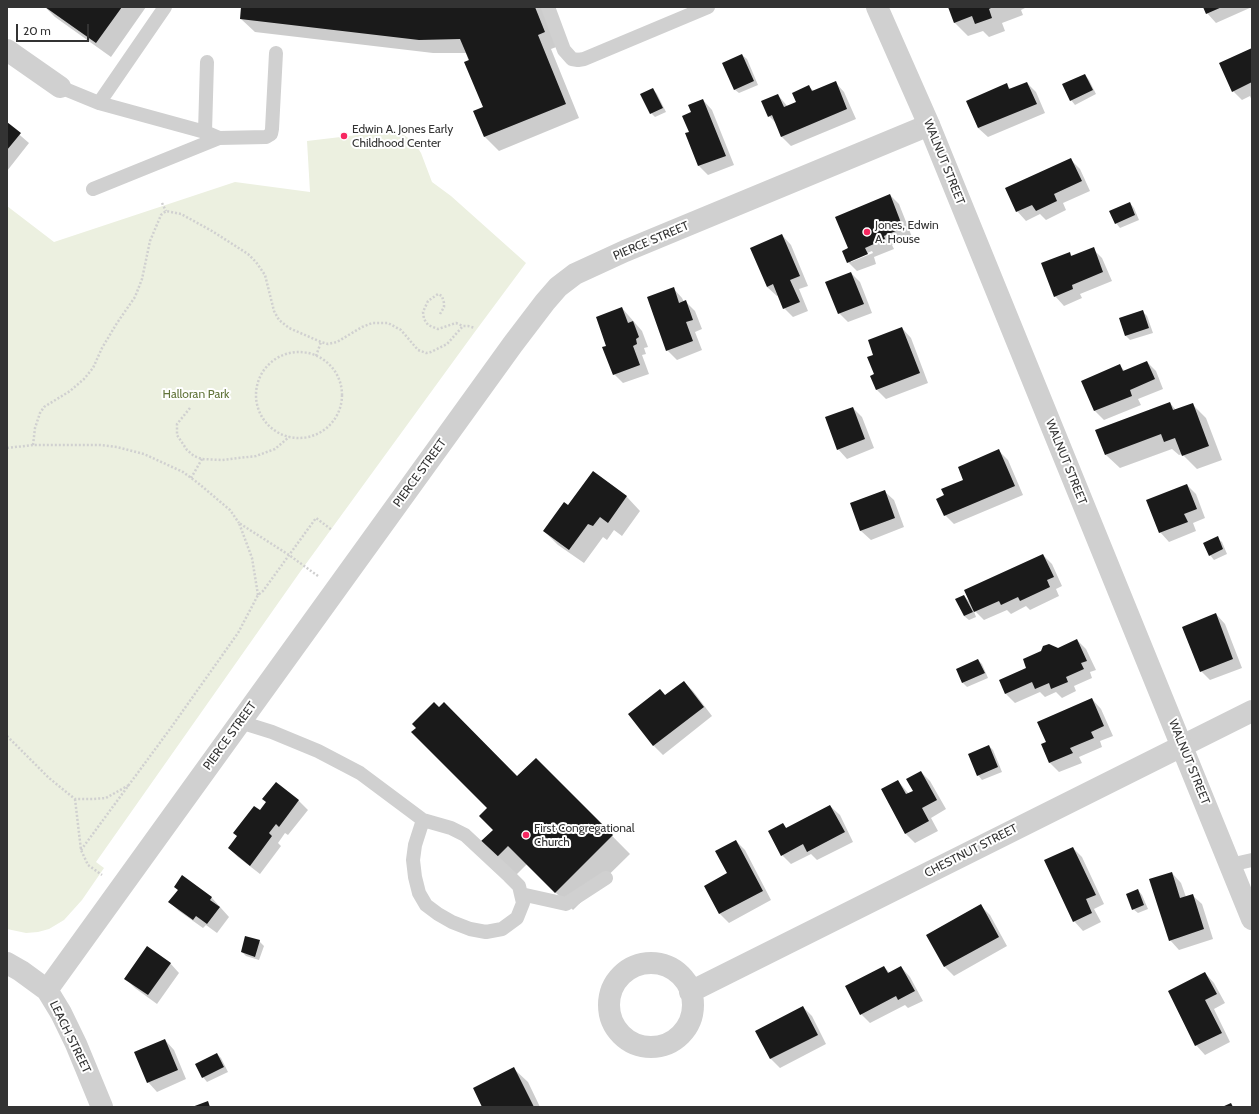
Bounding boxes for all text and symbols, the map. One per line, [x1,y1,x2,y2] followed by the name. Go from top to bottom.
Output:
[18,16,91,42] scale bar
[23,23,51,38] text: 20 m
[920,117,968,207] street label: WALNUT STREET
[352,122,453,150] place label: Edwin A. Jones Early Childhood Center
[339,131,349,141] marker: Edwin A. Jones Early Childhood Center
[875,218,939,246] place label: Jones, Edwin A. House
[611,219,691,263] street label: PIERCE STREET
[862,227,872,237] marker: Jones, Edwin A. House
[163,387,229,401] park label: Halloran Park
[1042,417,1090,507] street label: WALNUT STREET
[390,436,450,510] street label: PIERCE STREET
[200,699,260,773] street label: PIERCE STREET
[1165,717,1213,807] street label: WALNUT STREET
[534,821,635,849] place label: First Congregational Church
[922,821,1020,881] street label: CHESTNUT STREET
[521,830,531,840] marker: First Congregational Church
[46,998,94,1076] street label: LEACH STREET

